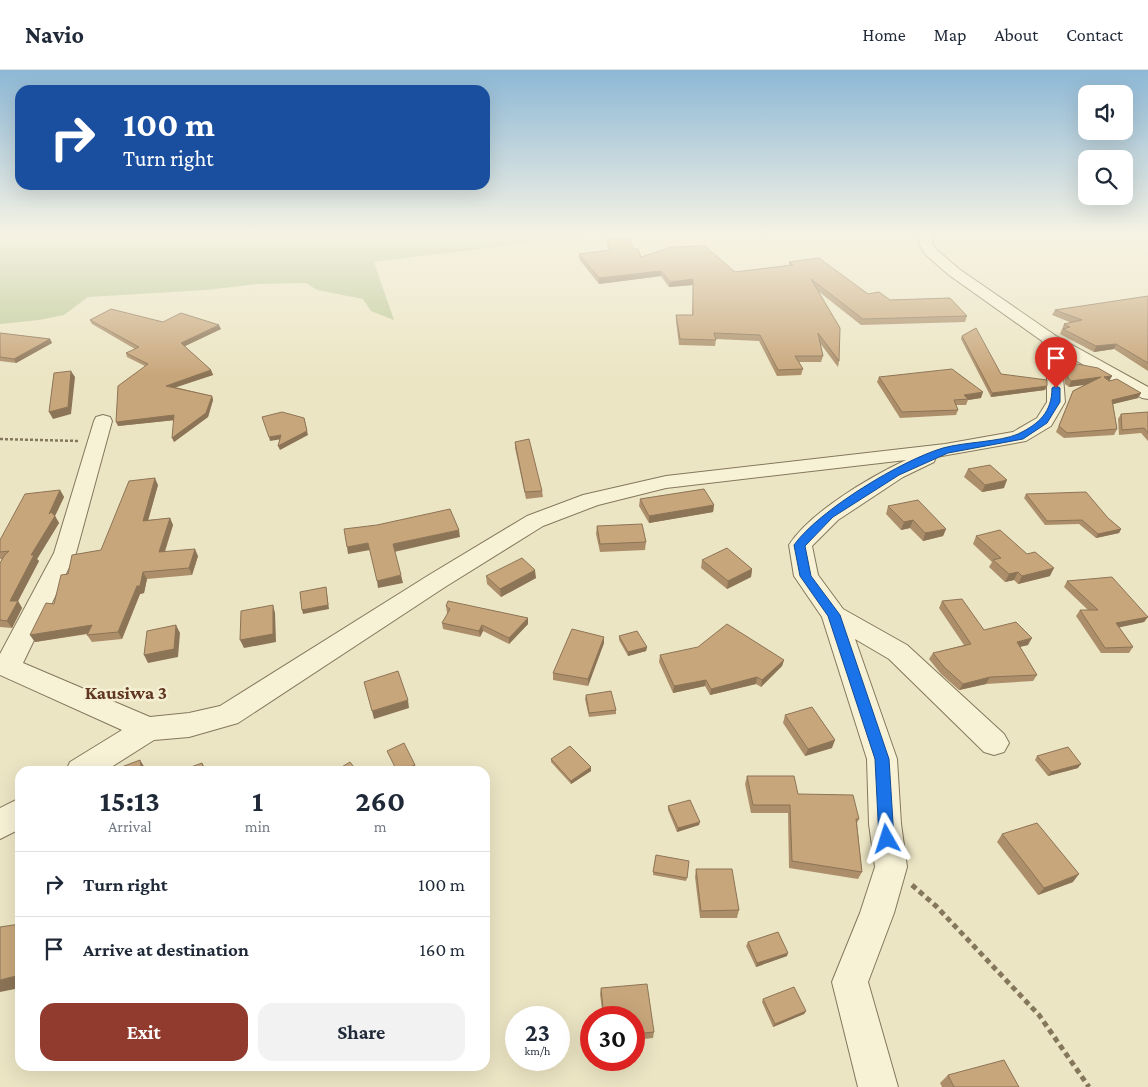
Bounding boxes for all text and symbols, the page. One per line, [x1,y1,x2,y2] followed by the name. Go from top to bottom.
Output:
[25,21,84,48] text: Navio
[863,25,906,45] text: Home
[934,25,966,45] text: Map
[994,25,1038,45] text: About
[1066,25,1123,45] text: Contact
[1078,85,1133,205] map controls
[1078,85,1133,140] button: sound
[40,105,105,170] icon: right
[123,105,215,144] text: 100 m
[123,146,214,171] text: Turn right
[1078,150,1133,205] button: search
[1035,337,1077,388] pin
[1042,344,1070,372] icon: arrive
[85,682,167,703] district label: Kausiwa 3
[100,784,160,817] text: 15:13
[252,784,263,817] text: 1
[355,784,405,817] text: 260
[860,812,912,864] position arrow
[108,818,152,835] text: Arrival
[245,818,270,835] text: min
[374,818,387,835] text: m
[40,870,68,898] icon: right
[83,874,168,895] text: Turn right
[418,874,465,895] text: 100 m
[40,935,68,963] icon: arrive
[83,939,249,960] text: Arrive at destination
[419,939,465,960] text: 160 m
[40,1003,248,1061] button: Exit
[258,1003,465,1061] button: Share
[580,1006,645,1071] speed limit sign: 30
[525,1019,550,1046] text: 23
[525,1044,550,1058] text: km/h

